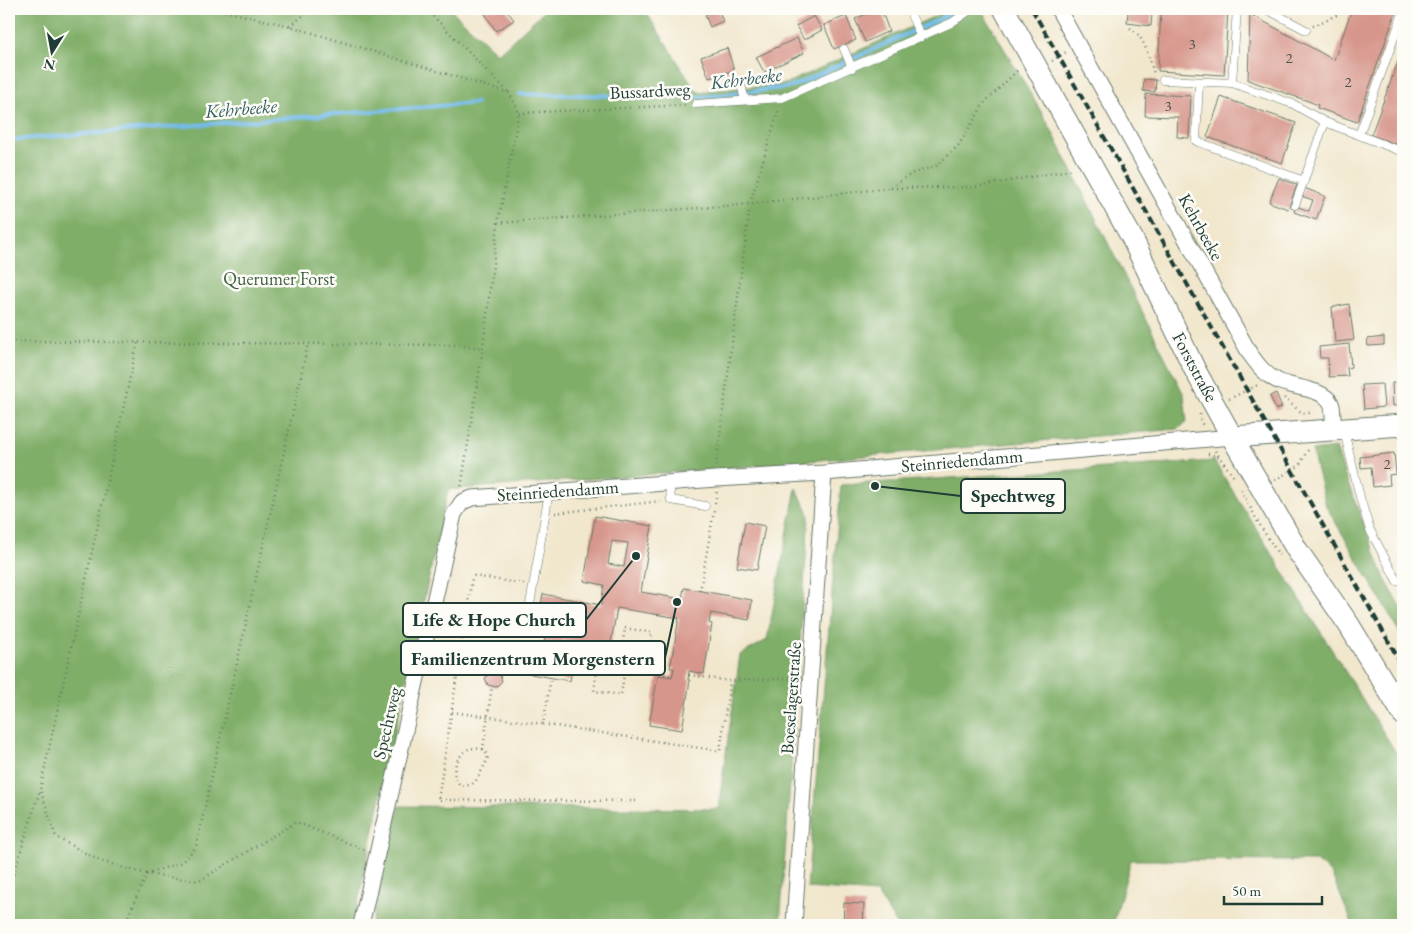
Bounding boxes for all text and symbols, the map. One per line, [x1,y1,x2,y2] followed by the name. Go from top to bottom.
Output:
[28,28,78,78] north arrow
[1188,34,1196,53] house number: 3
[1285,48,1293,67] house number: 2
[42,55,57,75] text: N
[708,62,784,95] water label: Kehrbeeke
[1344,72,1352,91] house number: 2
[609,77,691,104] street label: Bussardweg
[203,93,278,124] water label: Kehrbeeke
[1164,96,1172,115] house number: 3
[1174,189,1229,264] street label: Kehrbeeke
[223,267,335,290] park label: Querumer Forst
[1167,328,1223,406] street label: Forststraße
[900,444,1024,477] street label: Steinriedendamm
[1383,454,1391,473] house number: 2
[496,475,620,506] street label: Steinriedendamm
[961,479,1065,513] callout: Spechtweg
[971,483,1056,508] text: Spechtweg
[403,603,586,637] callout: Life & Hope Church
[412,607,576,632] text: Life & Hope Church
[401,641,665,675] callout: Familienzentrum Morgenstern
[775,641,806,755] street label: Boeselagerstraße
[411,646,655,671] text: Familienzentrum Morgenstern
[367,684,406,761] street label: Spechtweg
[1224,874,1322,906] scale bar
[1232,881,1261,900] text: 50 m

